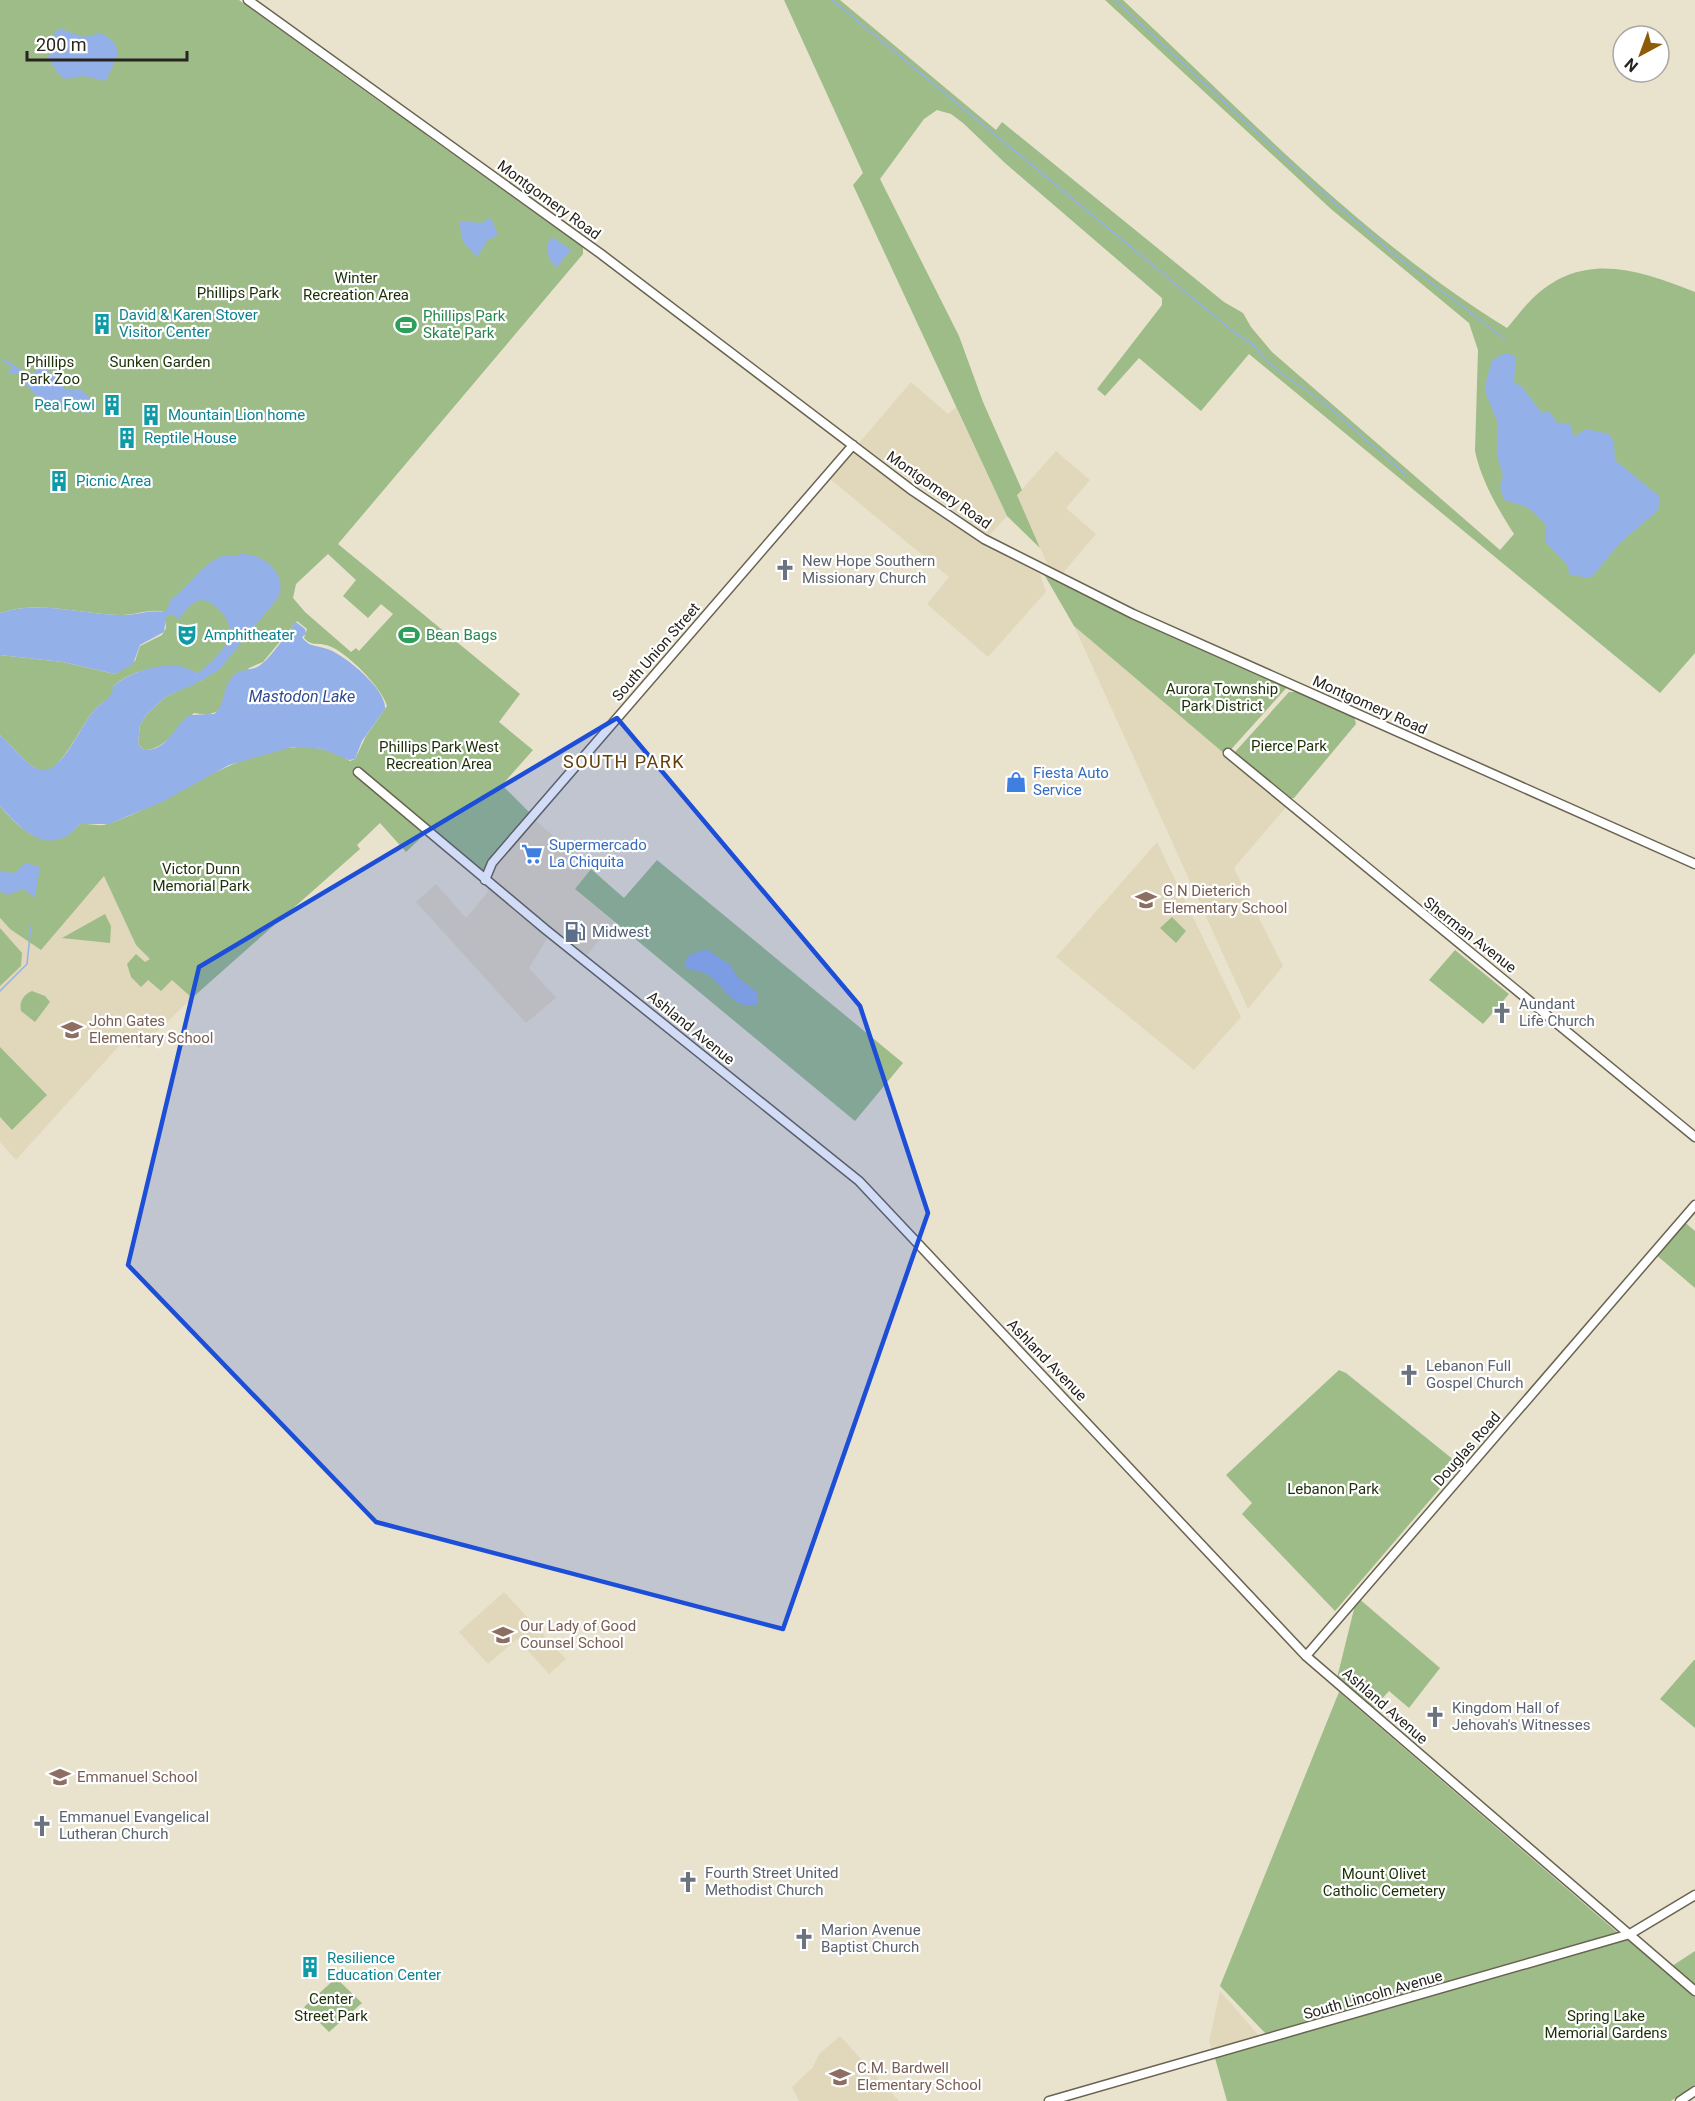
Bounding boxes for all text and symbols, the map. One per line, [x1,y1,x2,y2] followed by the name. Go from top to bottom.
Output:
[27,24,188,62] scale bar
[1611,24,1671,84] north arrow
[36,34,87,55] text: 200 m
[1621,54,1642,76] text: N
[494,156,604,244] street label: Montgomery Road
[303,269,409,304] park label: Winter Recreation Area
[197,284,280,302] park label: Phillips Park
[119,306,258,341] place label: David & Karen Stover Visitor Center
[423,307,506,342] place label: Phillips Park Skate Park
[90,312,114,336] building icon: David & Karen Stover Visitor Center
[394,313,418,337] sports icon: Phillips Park Skate Park
[20,353,80,388] park label: Phillips Park Zoo
[110,353,210,371] park label: Sunken Garden
[100,393,124,417] building icon: Pea Fowl
[34,396,95,414] place label: Pea Fowl
[139,403,163,427] building icon: Mountain Lion home
[168,406,305,424] place label: Mountain Lion home
[115,426,139,450] building icon: Reptile House
[144,429,237,447] place label: Reptile House
[883,447,995,533] street label: Montgomery Road
[47,469,71,493] building icon: Picnic Area
[76,472,151,490] place label: Picnic Area
[802,552,935,587] place label: New Hope Southern Missionary Church
[773,558,797,582] church icon: New Hope Southern Missionary Church
[608,599,704,705] street label: South Union Street
[175,623,199,647] theatre icon: Amphitheater
[397,623,421,647] sports icon: Bean Bags
[204,626,295,644] place label: Amphitheater
[426,626,497,644] place label: Bean Bags
[1310,672,1430,738] street label: Montgomery Road
[1166,680,1278,715] park label: Aurora Township Park District
[249,687,355,706] water label: Mastodon Lake
[1251,737,1327,755] park label: Pierce Park
[379,738,499,773] park label: Phillips Park West Recreation Area
[563,751,685,772] district label: SOUTH PARK
[1033,764,1109,799] place label: Fiesta Auto Service
[1004,770,1028,794] shop icon: Fiesta Auto Service
[549,836,647,871] place label: Supermercado La Chiquita
[520,842,544,866] supermarket icon: Supermercado La Chiquita
[152,860,250,895] park label: Victor Dunn Memorial Park
[1163,882,1287,917] place label: G N Dieterich Elementary School
[1134,888,1158,912] school or university icon: G N Dieterich Elementary School
[1420,893,1520,977] street label: Sherman Avenue
[563,920,587,944] fuel station icon: Midwest
[592,923,649,941] place label: Midwest
[644,987,738,1069] street label: Ashland Avenue
[1519,995,1595,1030] place label: Aundant Life Church
[1490,1001,1514,1025] church icon: Aundant Life Church
[89,1012,213,1047] place label: John Gates Elementary School
[60,1018,84,1042] school or university icon: John Gates Elementary School
[1003,1315,1091,1405] street label: Ashland Avenue
[1426,1357,1524,1392] place label: Lebanon Full Gospel Church
[1397,1363,1421,1387] church icon: Lebanon Full Gospel Church
[1430,1408,1504,1490] street label: Douglas Road
[1287,1480,1379,1498] park label: Lebanon Park
[520,1617,636,1652] place label: Our Lady of Good Counsel School
[491,1623,515,1647] school or university icon: Our Lady of Good Counsel School
[1339,1664,1431,1748] street label: Ashland Avenue
[1452,1699,1591,1734] place label: Kingdom Hall of Jehovah's Witnesses
[1423,1705,1447,1729] church icon: Kingdom Hall of Jehovah's Witnesses
[48,1765,72,1789] school or university icon: Emmanuel School
[77,1768,198,1786] place label: Emmanuel School
[59,1808,209,1843] place label: Emmanuel Evangelical Lutheran Church
[30,1814,54,1838] church icon: Emmanuel Evangelical Lutheran Church
[705,1864,839,1899] place label: Fourth Street United Methodist Church
[1323,1865,1445,1900] park label: Mount Olivet Catholic Cemetery
[676,1870,700,1894] church icon: Fourth Street United Methodist Church
[821,1921,921,1956] place label: Marion Avenue Baptist Church
[792,1927,816,1951] church icon: Marion Avenue Baptist Church
[327,1949,441,1984] place label: Resilience Education Center
[298,1955,322,1979] building icon: Resilience Education Center
[1301,1967,1445,2023] street label: South Lincoln Avenue
[294,1990,368,2025] park label: Center Street Park
[1545,2007,1667,2042] park label: Spring Lake Memorial Gardens
[857,2059,981,2094] place label: C.M. Bardwell Elementary School
[828,2065,852,2089] school or university icon: C.M. Bardwell Elementary School

